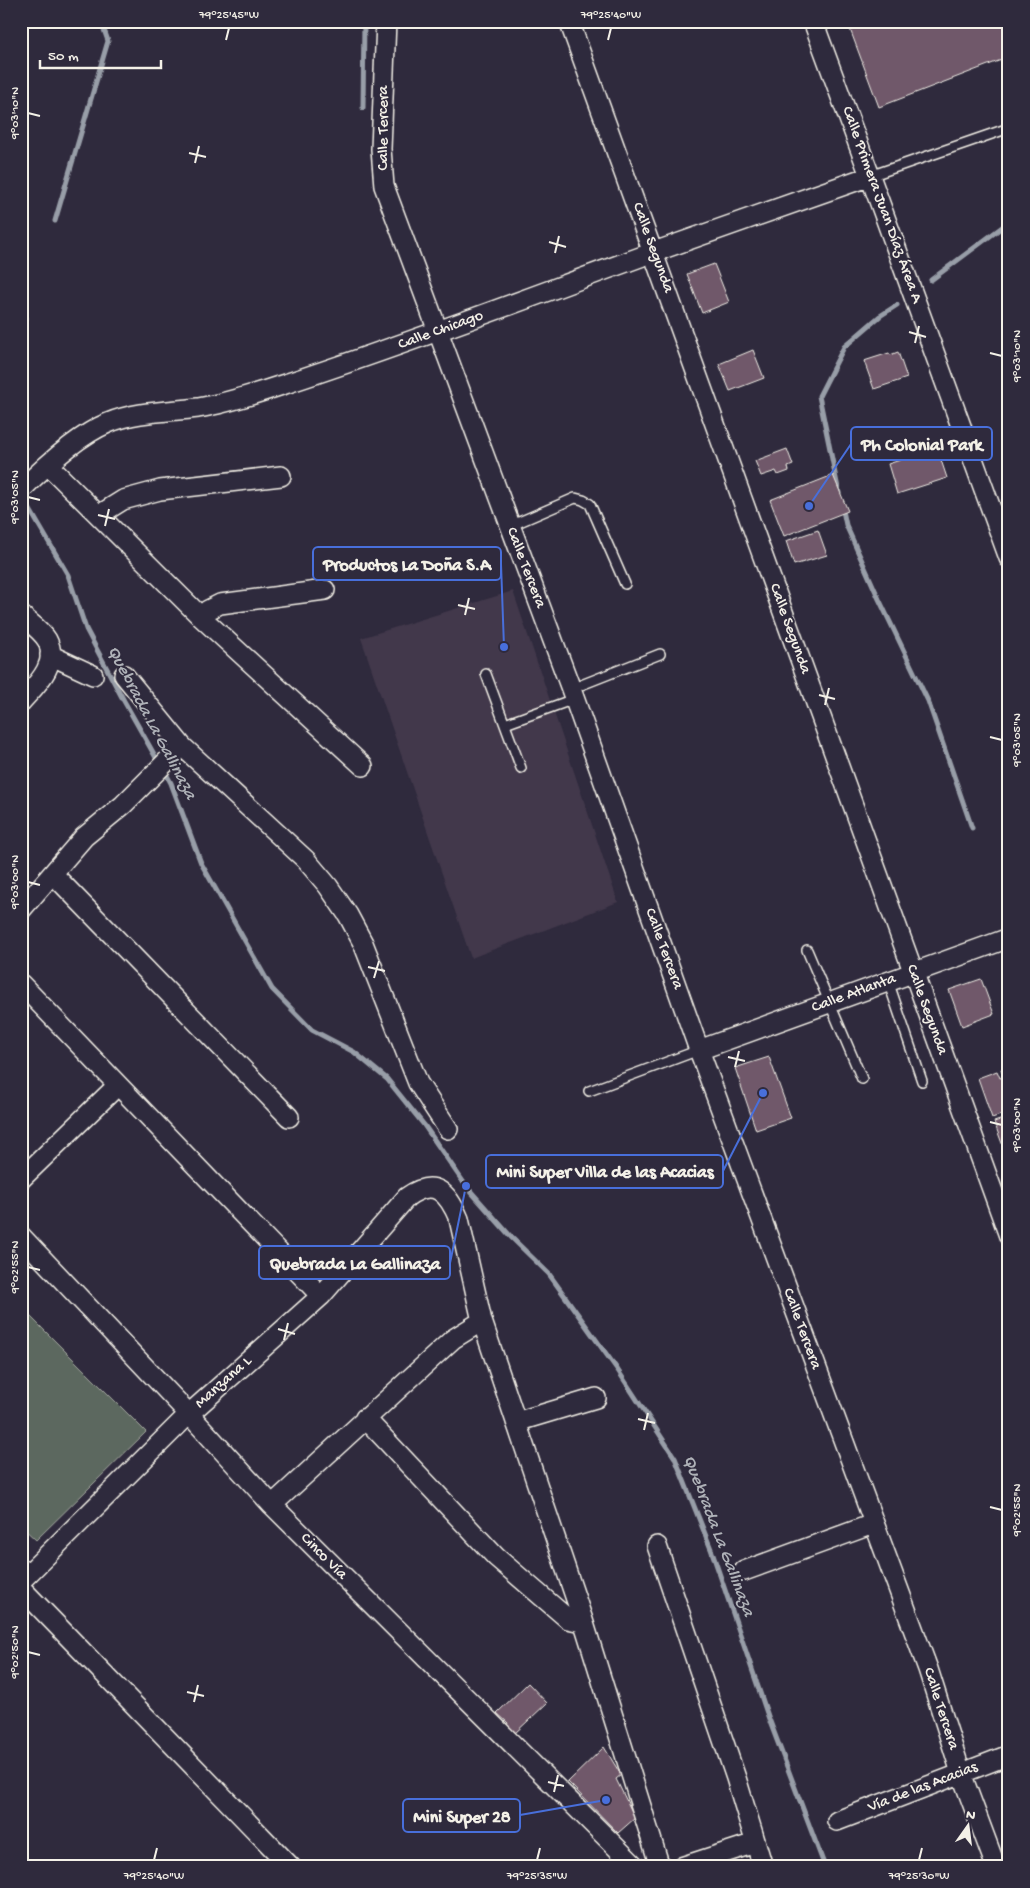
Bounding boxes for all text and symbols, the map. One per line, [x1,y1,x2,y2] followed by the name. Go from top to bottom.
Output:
[198,9,259,23] text: 79°25'45"W
[580,9,641,23] text: 79°25'40"W
[40,38,161,70] scale bar
[48,48,79,66] text: 50 m
[375,84,394,170] street label: Calle Tercera
[9,87,23,140] text: 9°03'10"N
[837,104,927,307] street label: Calle Primera Juan Díaz Área A
[627,200,678,297] street label: Calle Segunda
[396,307,486,355] street label: Calle Chicago
[1011,330,1025,383] text: 9°03'10"N
[851,427,992,460] callout: Ph Colonial Park
[860,436,985,457] text: Ph Colonial Park
[9,470,23,525] text: 9°03'05"N
[501,525,549,612] street label: Calle Tercera
[313,547,501,580] callout: Productos La Doña S.A
[322,556,492,577] text: Productos La Doña S.A
[764,581,815,678] street label: Calle Segunda
[102,643,201,804] water label: Quebrada La Gallinaza
[1011,713,1025,768] text: 9°03'05"N
[9,855,23,910] text: 9°03'00"N
[640,906,687,993] street label: Calle Tercera
[901,962,952,1059] street label: Calle Segunda
[809,970,900,1018] street label: Calle Atlanta
[1011,1098,1025,1153] text: 9°03'00"N
[486,1155,723,1188] callout: Mini Super Villa de las Acacias
[496,1163,715,1184] text: Mini Super Villa de las Acacias
[9,1241,23,1294] text: 9°02'55"N
[259,1246,450,1279] callout: Quebrada La Gallinaza
[270,1255,442,1276] text: Quebrada La Gallinaza
[778,1286,825,1373] street label: Calle Tercera
[192,1352,257,1413] street label: Manzana L
[678,1452,759,1621] water label: Quebrada La Gallinaza
[1011,1484,1025,1537] text: 9°02'55"N
[296,1530,351,1585] street label: Cinco Vía
[9,1625,23,1680] text: 9°02'50"N
[918,1666,963,1753] street label: Calle Tercera
[865,1758,982,1818] street label: Vía de las Acacias
[403,1799,520,1832] callout: Mini Super 28
[942,1800,992,1850] north arrow
[964,1806,977,1825] text: N
[413,1808,511,1829] text: Mini Super 28
[123,1870,184,1884] text: 79°25'40"W
[506,1870,567,1884] text: 79°25'35"W
[887,1870,950,1884] text: 79°25'30"W

